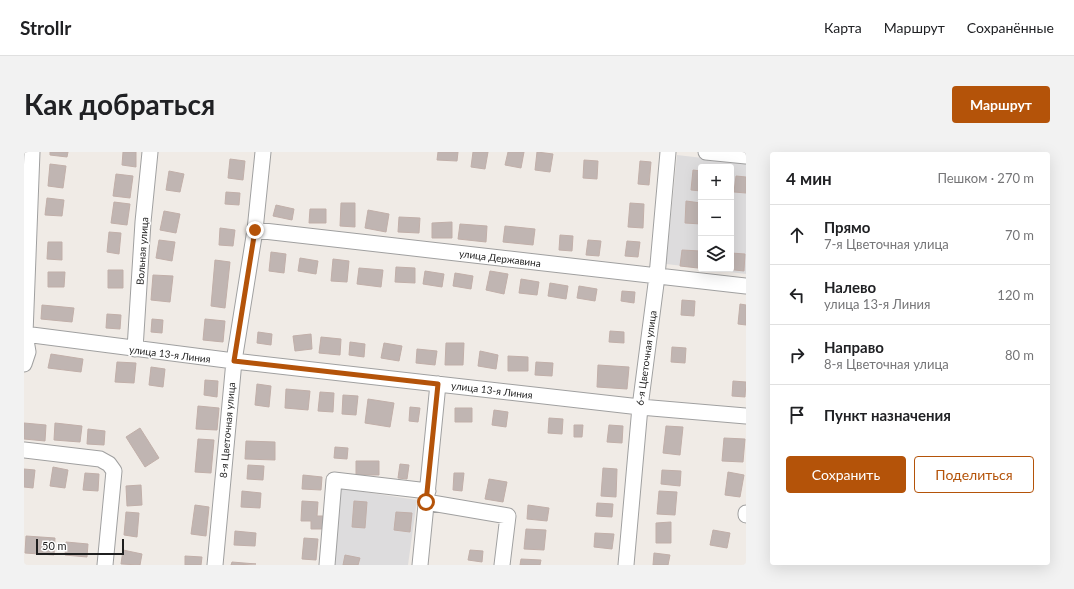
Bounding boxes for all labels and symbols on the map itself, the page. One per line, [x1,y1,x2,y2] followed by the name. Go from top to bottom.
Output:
[134,217,150,285] street label: Вольная улица
[246,221,264,239] route end
[458,247,542,269] street label: улица Державина
[633,310,659,406] street label: 6-я Цветочная улица
[129,343,211,365] street label: улица 13-я Линия
[451,379,533,401] street label: улица 13-я Линия
[217,382,237,478] street label: 8-я Цветочная улица
[417,493,435,511] route start
[36,537,124,556] scale bar

